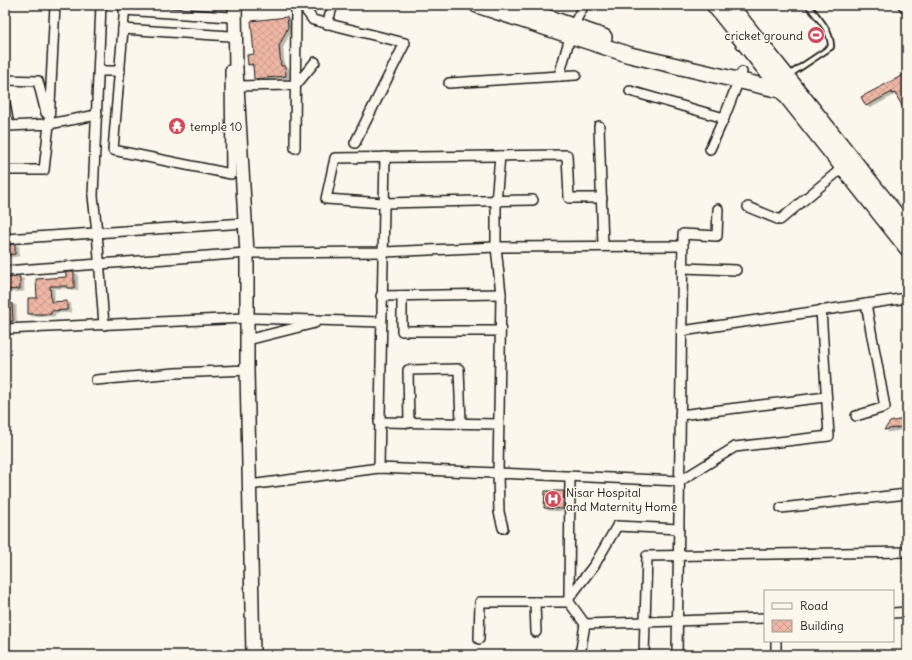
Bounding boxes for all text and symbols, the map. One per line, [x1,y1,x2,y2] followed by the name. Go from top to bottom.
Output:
[806,25,826,45] sports icon: cricket ground
[725,28,803,43] place label: cricket ground
[167,116,187,136] temple icon: temple 10
[190,119,243,134] place label: temple 10
[566,485,677,514] place label: Nisar Hospital and Maternity Home
[543,489,563,509] hospital icon: Nisar Hospital and Maternity Home
[764,590,894,642] legend
[800,598,828,613] text: Road
[800,618,844,633] text: Building

